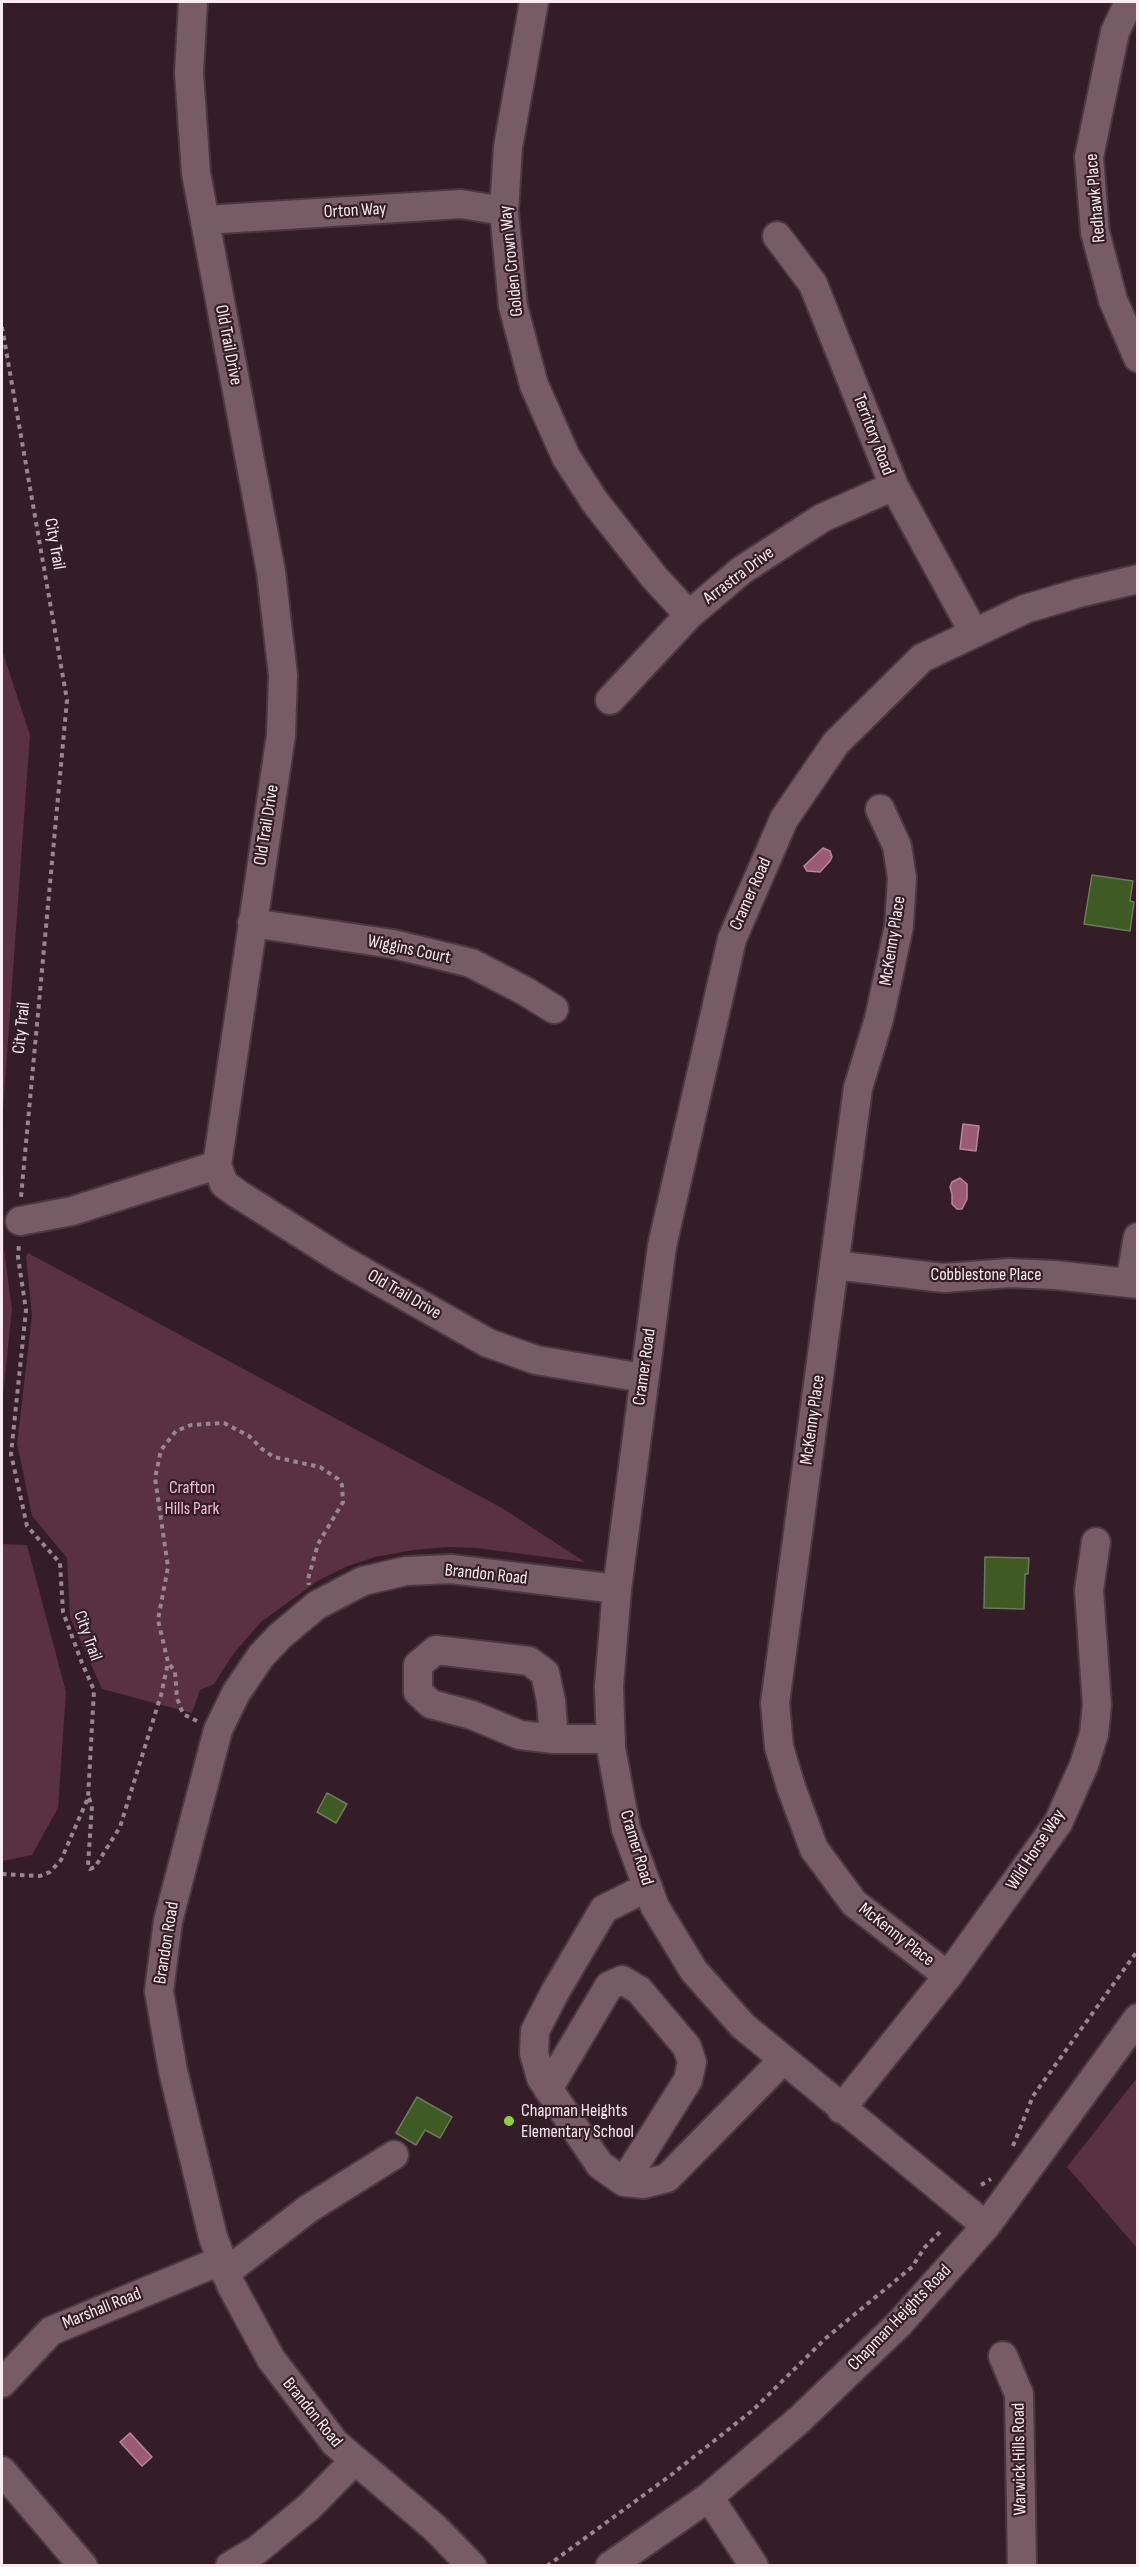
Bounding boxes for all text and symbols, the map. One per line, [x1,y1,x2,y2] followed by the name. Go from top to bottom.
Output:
[1081,152,1111,244] street label: Redhawk Place
[323,199,387,223] street label: Orton Way
[495,204,529,318] street label: Golden Crown Way
[210,303,246,387] street label: Old Trail Drive
[848,391,898,479] street label: Territory Road
[39,517,69,571] street label: City Trail
[699,542,779,610] street label: Arrastra Drive
[250,783,284,867] street label: Old Trail Drive
[725,854,777,934] street label: Cramer Road
[875,895,911,987] street label: McKenny Place
[366,931,452,969] street label: Wiggins Court
[9,1001,35,1055] street label: City Trail
[931,1264,1041,1286] street label: Cobblestone Place
[363,1265,445,1325] street label: Old Trail Drive
[629,1327,661,1407] street label: Cramer Road
[796,1374,830,1466] street label: McKenny Place
[165,1477,219,1520] park label: Crafton Hills Park
[444,1560,528,1590] street label: Brandon Road
[68,1608,106,1664] street label: City Trail
[1002,1806,1070,1894] street label: Wild Horse Way
[614,1808,658,1888] street label: Cramer Road
[854,1899,938,1971] street label: McKenny Place
[150,1900,184,1986] street label: Brandon Road
[521,2100,634,2142] place label: Chapman Heights Elementary School
[502,2114,516,2128] marker: Chapman Heights Elementary School
[844,2260,956,2376] street label: Chapman Heights Road
[59,2283,145,2335] street label: Marshall Road
[277,2374,347,2452] street label: Brandon Road
[1008,2403,1032,2515] street label: Warwick Hills Road

